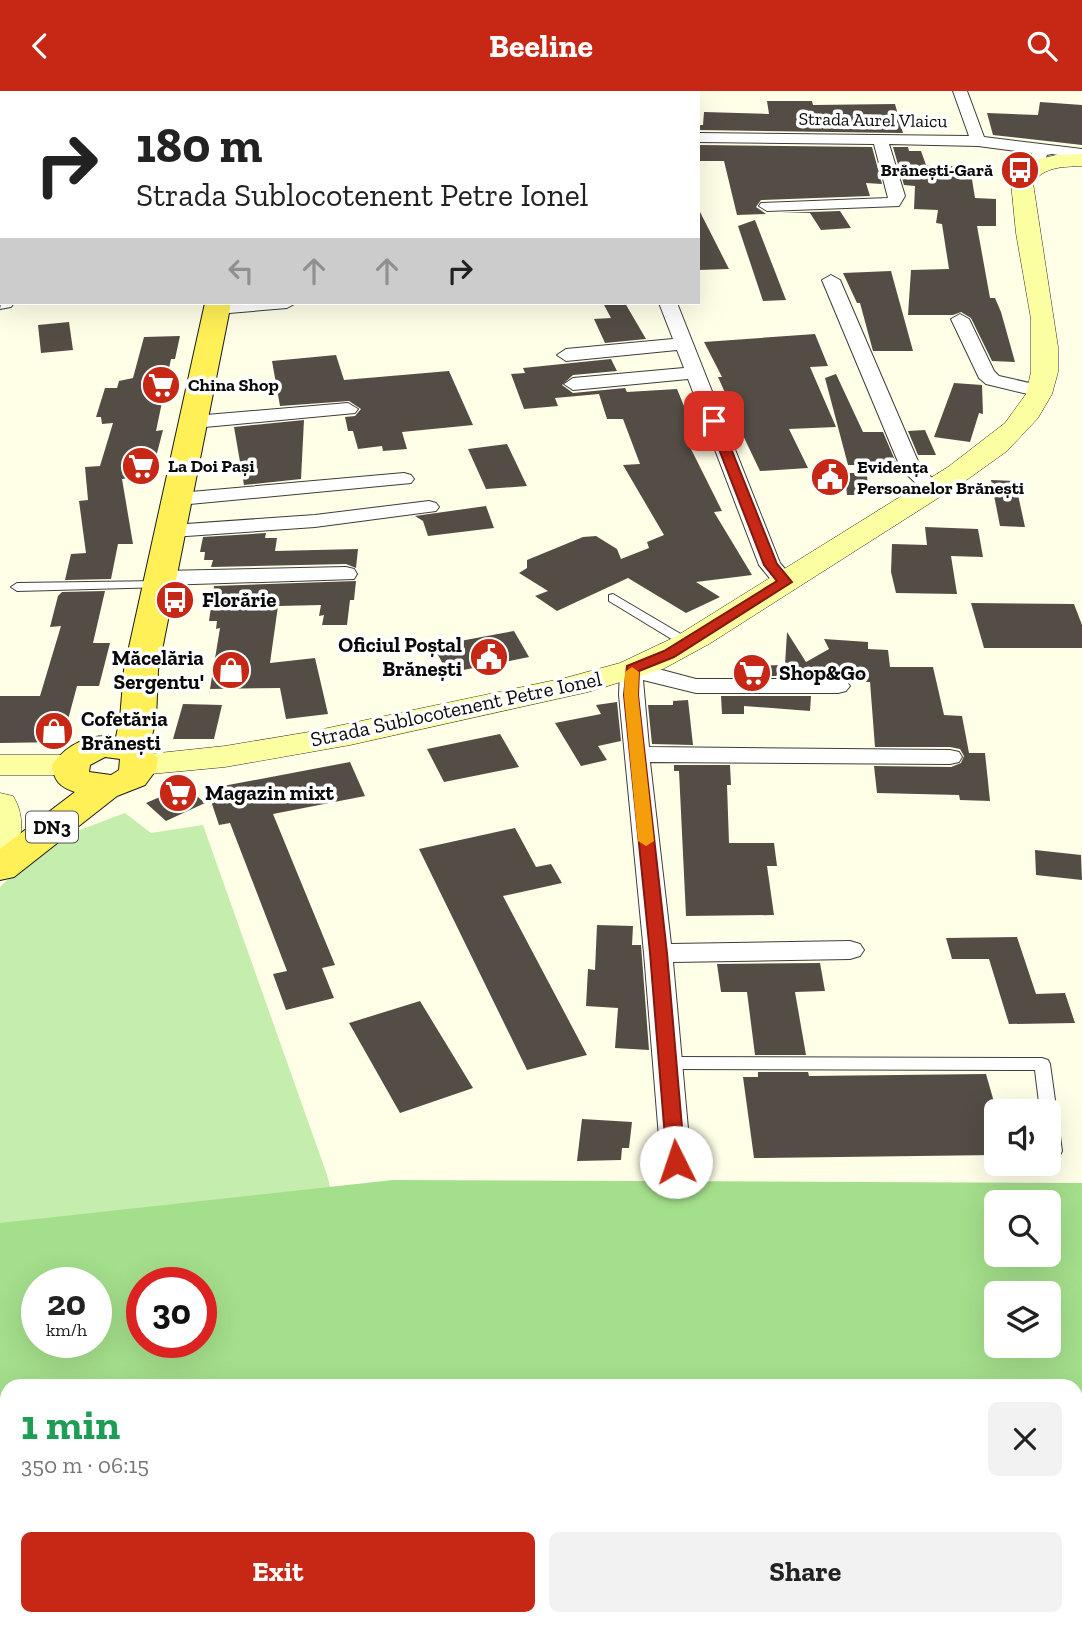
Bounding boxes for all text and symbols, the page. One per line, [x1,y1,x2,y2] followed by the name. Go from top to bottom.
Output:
[21,27,59,65] icon: back
[489,27,593,65] text: Beeline
[1023,27,1061,65] icon: search
[798,108,948,132] street label: Strada Aurel Vlaicu
[136,116,263,175] text: 180 m
[21,119,112,210] icon: right
[999,149,1041,191] bus stop icon: Brănești-Gară
[881,159,993,181] place label: Brănești-Gară
[136,176,588,214] text: Strada Sublocotenent Petre Ionel
[222,252,260,290] icon: left
[295,252,333,290] icon: ahead
[368,252,406,290] icon: ahead
[441,252,479,290] icon: right
[140,364,182,406] supermarket icon: China Shop
[188,374,279,396] place label: China Shop
[684,391,744,451] pin
[695,402,733,440] icon: arrive
[120,445,162,487] supermarket icon: La Doi Pași
[168,455,255,477] place label: La Doi Pași
[809,456,851,498] public building icon: Evidența Persoanelor Brănești
[857,456,1025,499] place label: Evidența Persoanelor Brănești
[154,579,196,621] bus stop icon: Florărie
[202,587,276,612] place label: Florărie
[338,632,462,681] place label: Oficiul Poștal Brănești
[468,636,510,678] public building icon: Oficiul Poștal Brănești
[112,645,204,694] place label: Măcelăria Sergentu'
[210,649,252,691] shop icon: Măcelăria Sergentu'
[731,652,773,694] supermarket icon: Shop&Go
[779,660,866,685] place label: Shop&Go
[308,665,604,752] street label: Strada Sublocotenent Petre Ionel
[81,706,168,755] place label: Cofetăria Brănești
[33,710,75,752] shop icon: Cofetăria Brănești
[157,772,199,814] supermarket icon: Magazin mixt
[205,780,335,805] place label: Magazin mixt
[26,811,78,842] road number: DN3
[984,1099,1061,1358] map controls
[984,1099,1061,1176] button: sound
[639,1125,713,1199] position arrow
[984,1190,1061,1267] button: search
[126,1267,217,1358] speed limit sign: 30
[984,1281,1061,1358] button: layers
[47,1282,86,1324] text: 20
[46,1319,87,1341] text: km/h
[21,1399,120,1450] text: 1 min
[988,1402,1062,1476] button: close
[21,1451,149,1479] text: 350 m · 06:15
[21,1532,535,1612] button: Exit
[549,1532,1062,1612] button: Share

